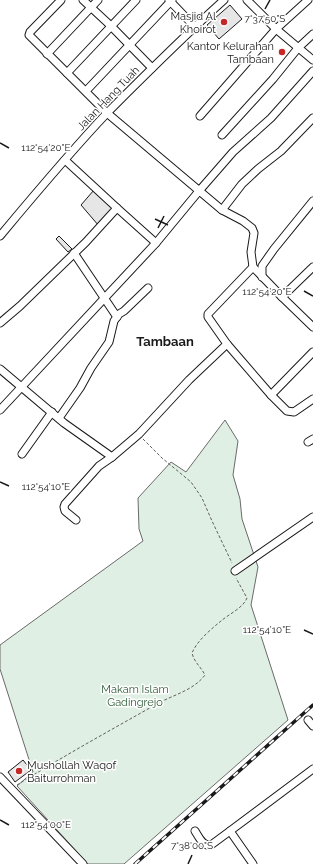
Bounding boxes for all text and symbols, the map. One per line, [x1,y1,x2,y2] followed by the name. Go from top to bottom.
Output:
[170,10,216,36] place label: Masjid Al Khoirot
[245,13,285,24] text: 7°37'50"S
[219,17,229,27] marker: Masjid Al Khoirot
[187,40,274,66] place label: Kantor Kelurahan Tambaan
[277,47,287,57] marker: Kantor Kelurahan Tambaan
[75,64,142,133] street label: Jalan Hang Tuah
[21,142,71,153] text: 112°54'20"E
[242,286,292,297] text: 112°54'20"E
[136,334,194,349] district label: Tambaan
[22,481,70,492] text: 112°54'10"E
[243,624,291,635] text: 112°54'10"E
[101,683,169,709] park label: Makam Islam Gadingrejo
[27,759,116,785] place label: Mushollah Waqof Baiturrohman
[14,766,24,776] marker: Mushollah Waqof Baiturrohman
[21,819,71,830] text: 112°54'00"E
[171,840,213,851] text: 7°38'00"S

